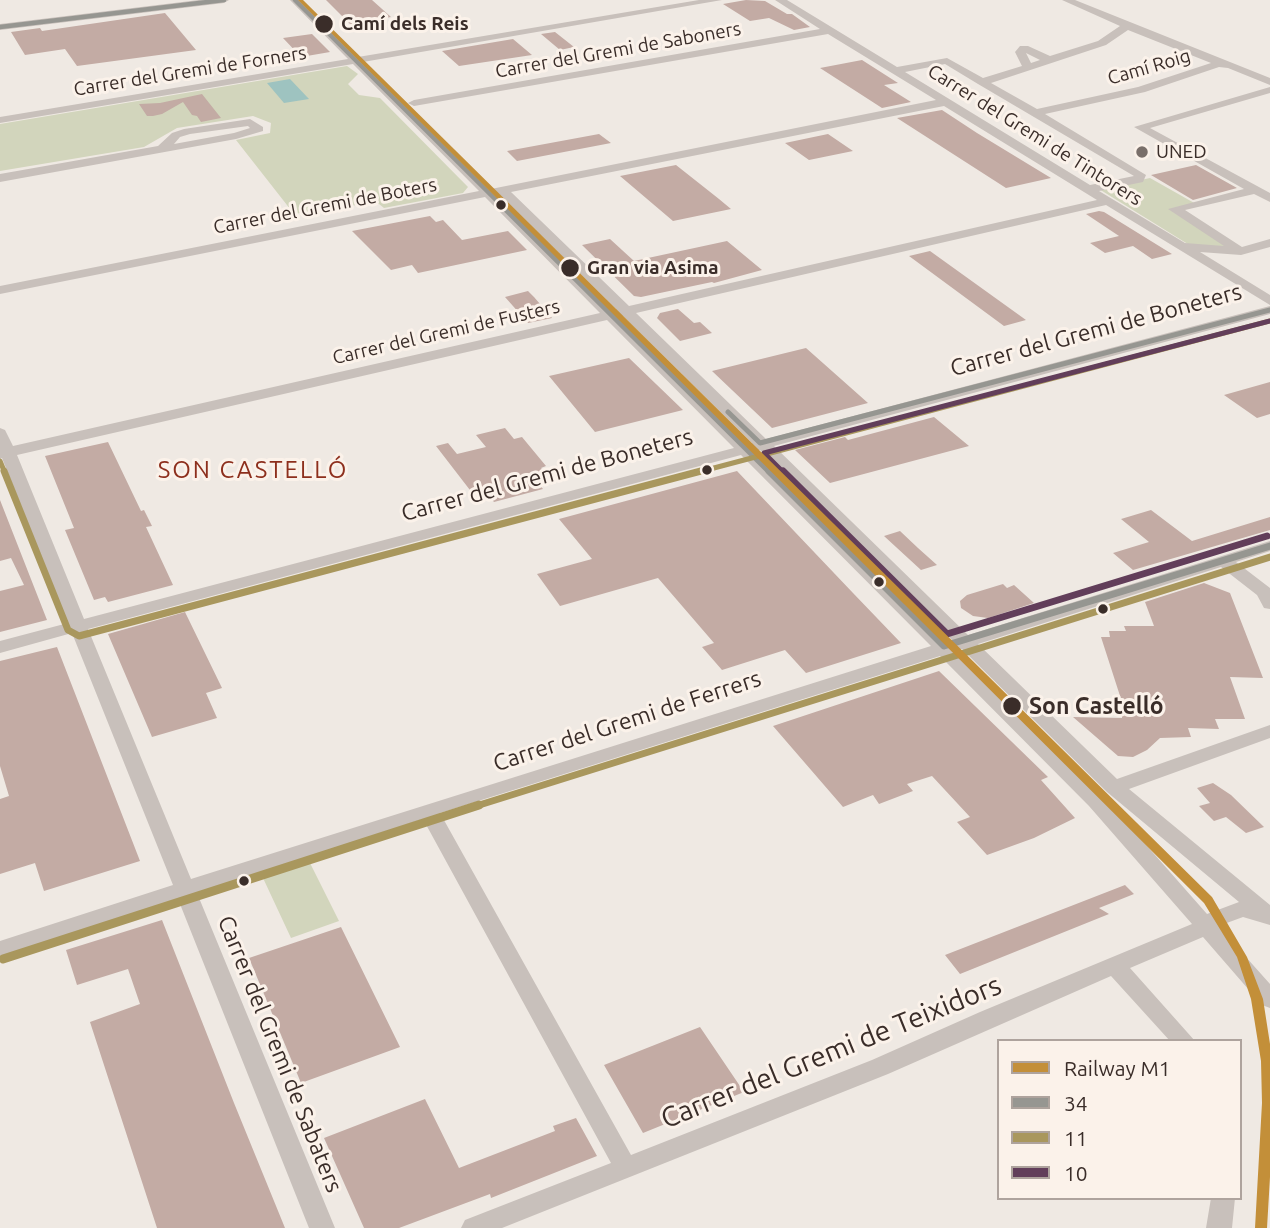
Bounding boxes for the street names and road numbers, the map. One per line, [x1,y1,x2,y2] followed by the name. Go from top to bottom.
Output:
[493,17,743,83] street label: Carrer del Gremi de Saboners
[72,41,308,101] street label: Carrer del Gremi de Forners
[1105,44,1193,90] street label: Camí Roig
[924,59,1146,211] street label: Carrer del Gremi de Tintorers
[211,173,439,239] street label: Carrer del Gremi de Boters
[947,278,1245,382] street label: Carrer del Gremi de Boneters
[330,295,562,369] street label: Carrer del Gremi de Fusters
[398,423,696,527] street label: Carrer del Gremi de Boneters
[490,665,764,777] street label: Carrer del Gremi de Ferrers
[212,912,348,1196] street label: Carrer del Gremi de Sabaters
[656,968,1006,1136] street label: Carrer del Gremi de Teixidors

